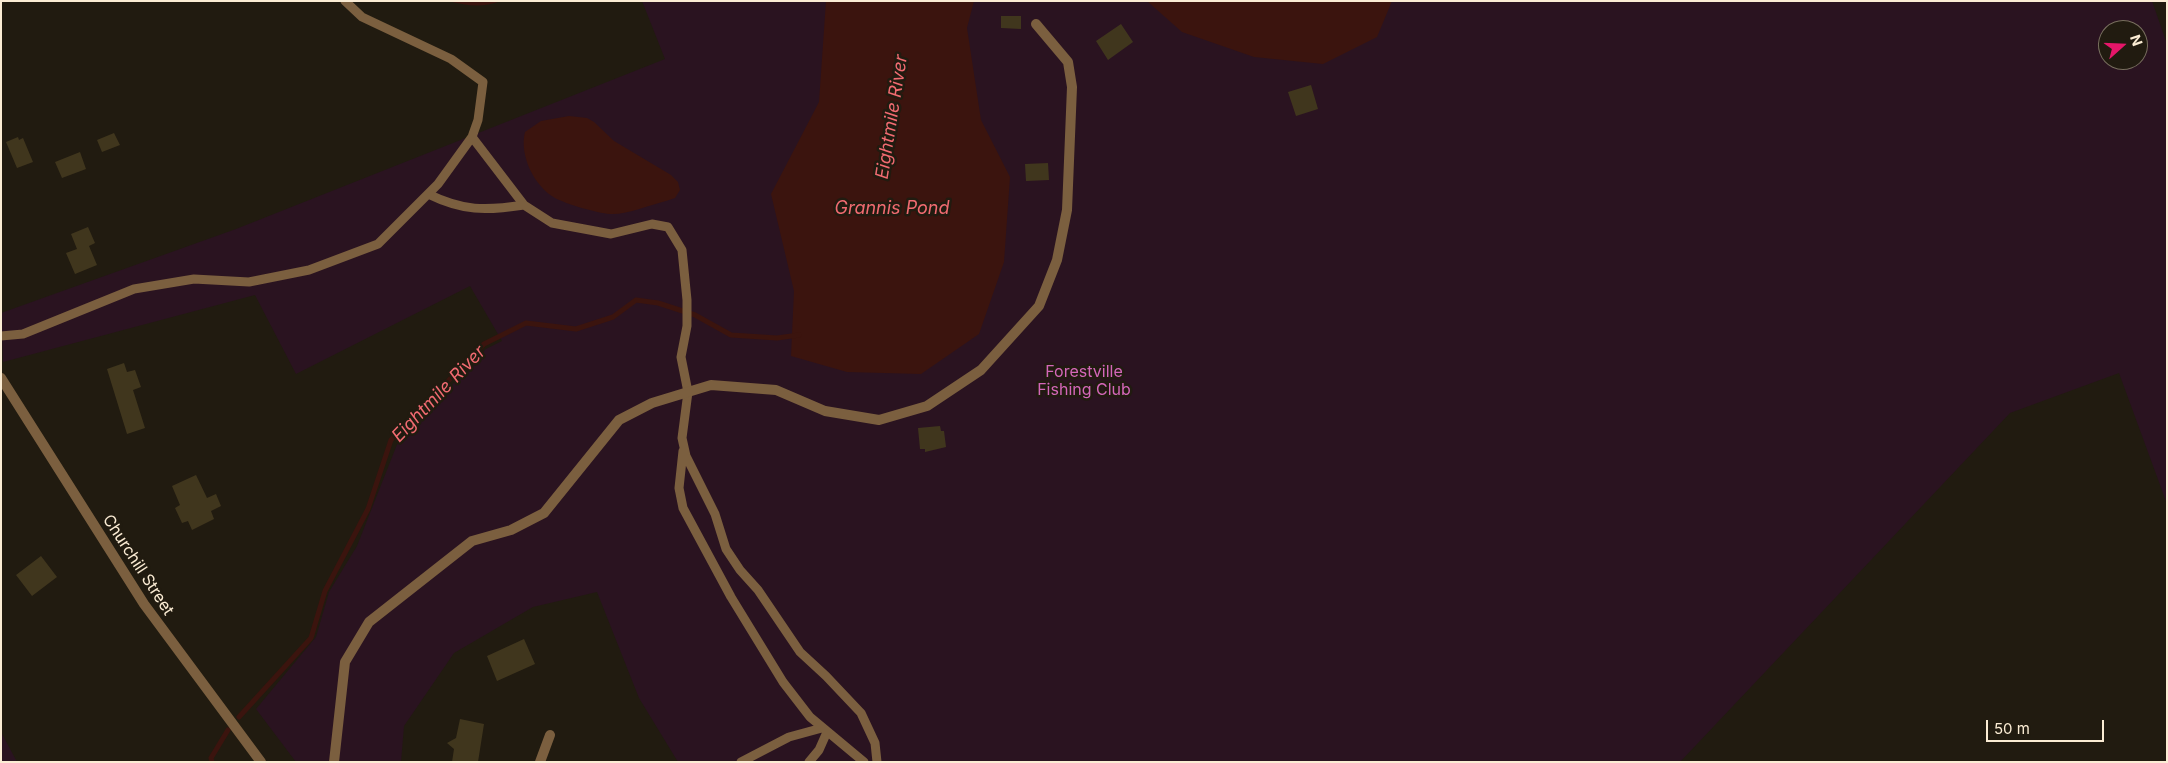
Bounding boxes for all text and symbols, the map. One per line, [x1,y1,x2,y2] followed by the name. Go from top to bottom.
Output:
[2098,20,2148,70] north arrow
[2127,32,2146,48] text: N
[872,53,912,181] water label: Eightmile River
[834,198,950,220] water label: Grannis Pond
[388,341,490,447] water label: Eightmile River
[1037,362,1131,400] park label: Forestville Fishing Club
[98,511,178,619] street label: Churchill Street
[1988,710,2106,742] scale bar
[1994,719,2030,738] text: 50 m

